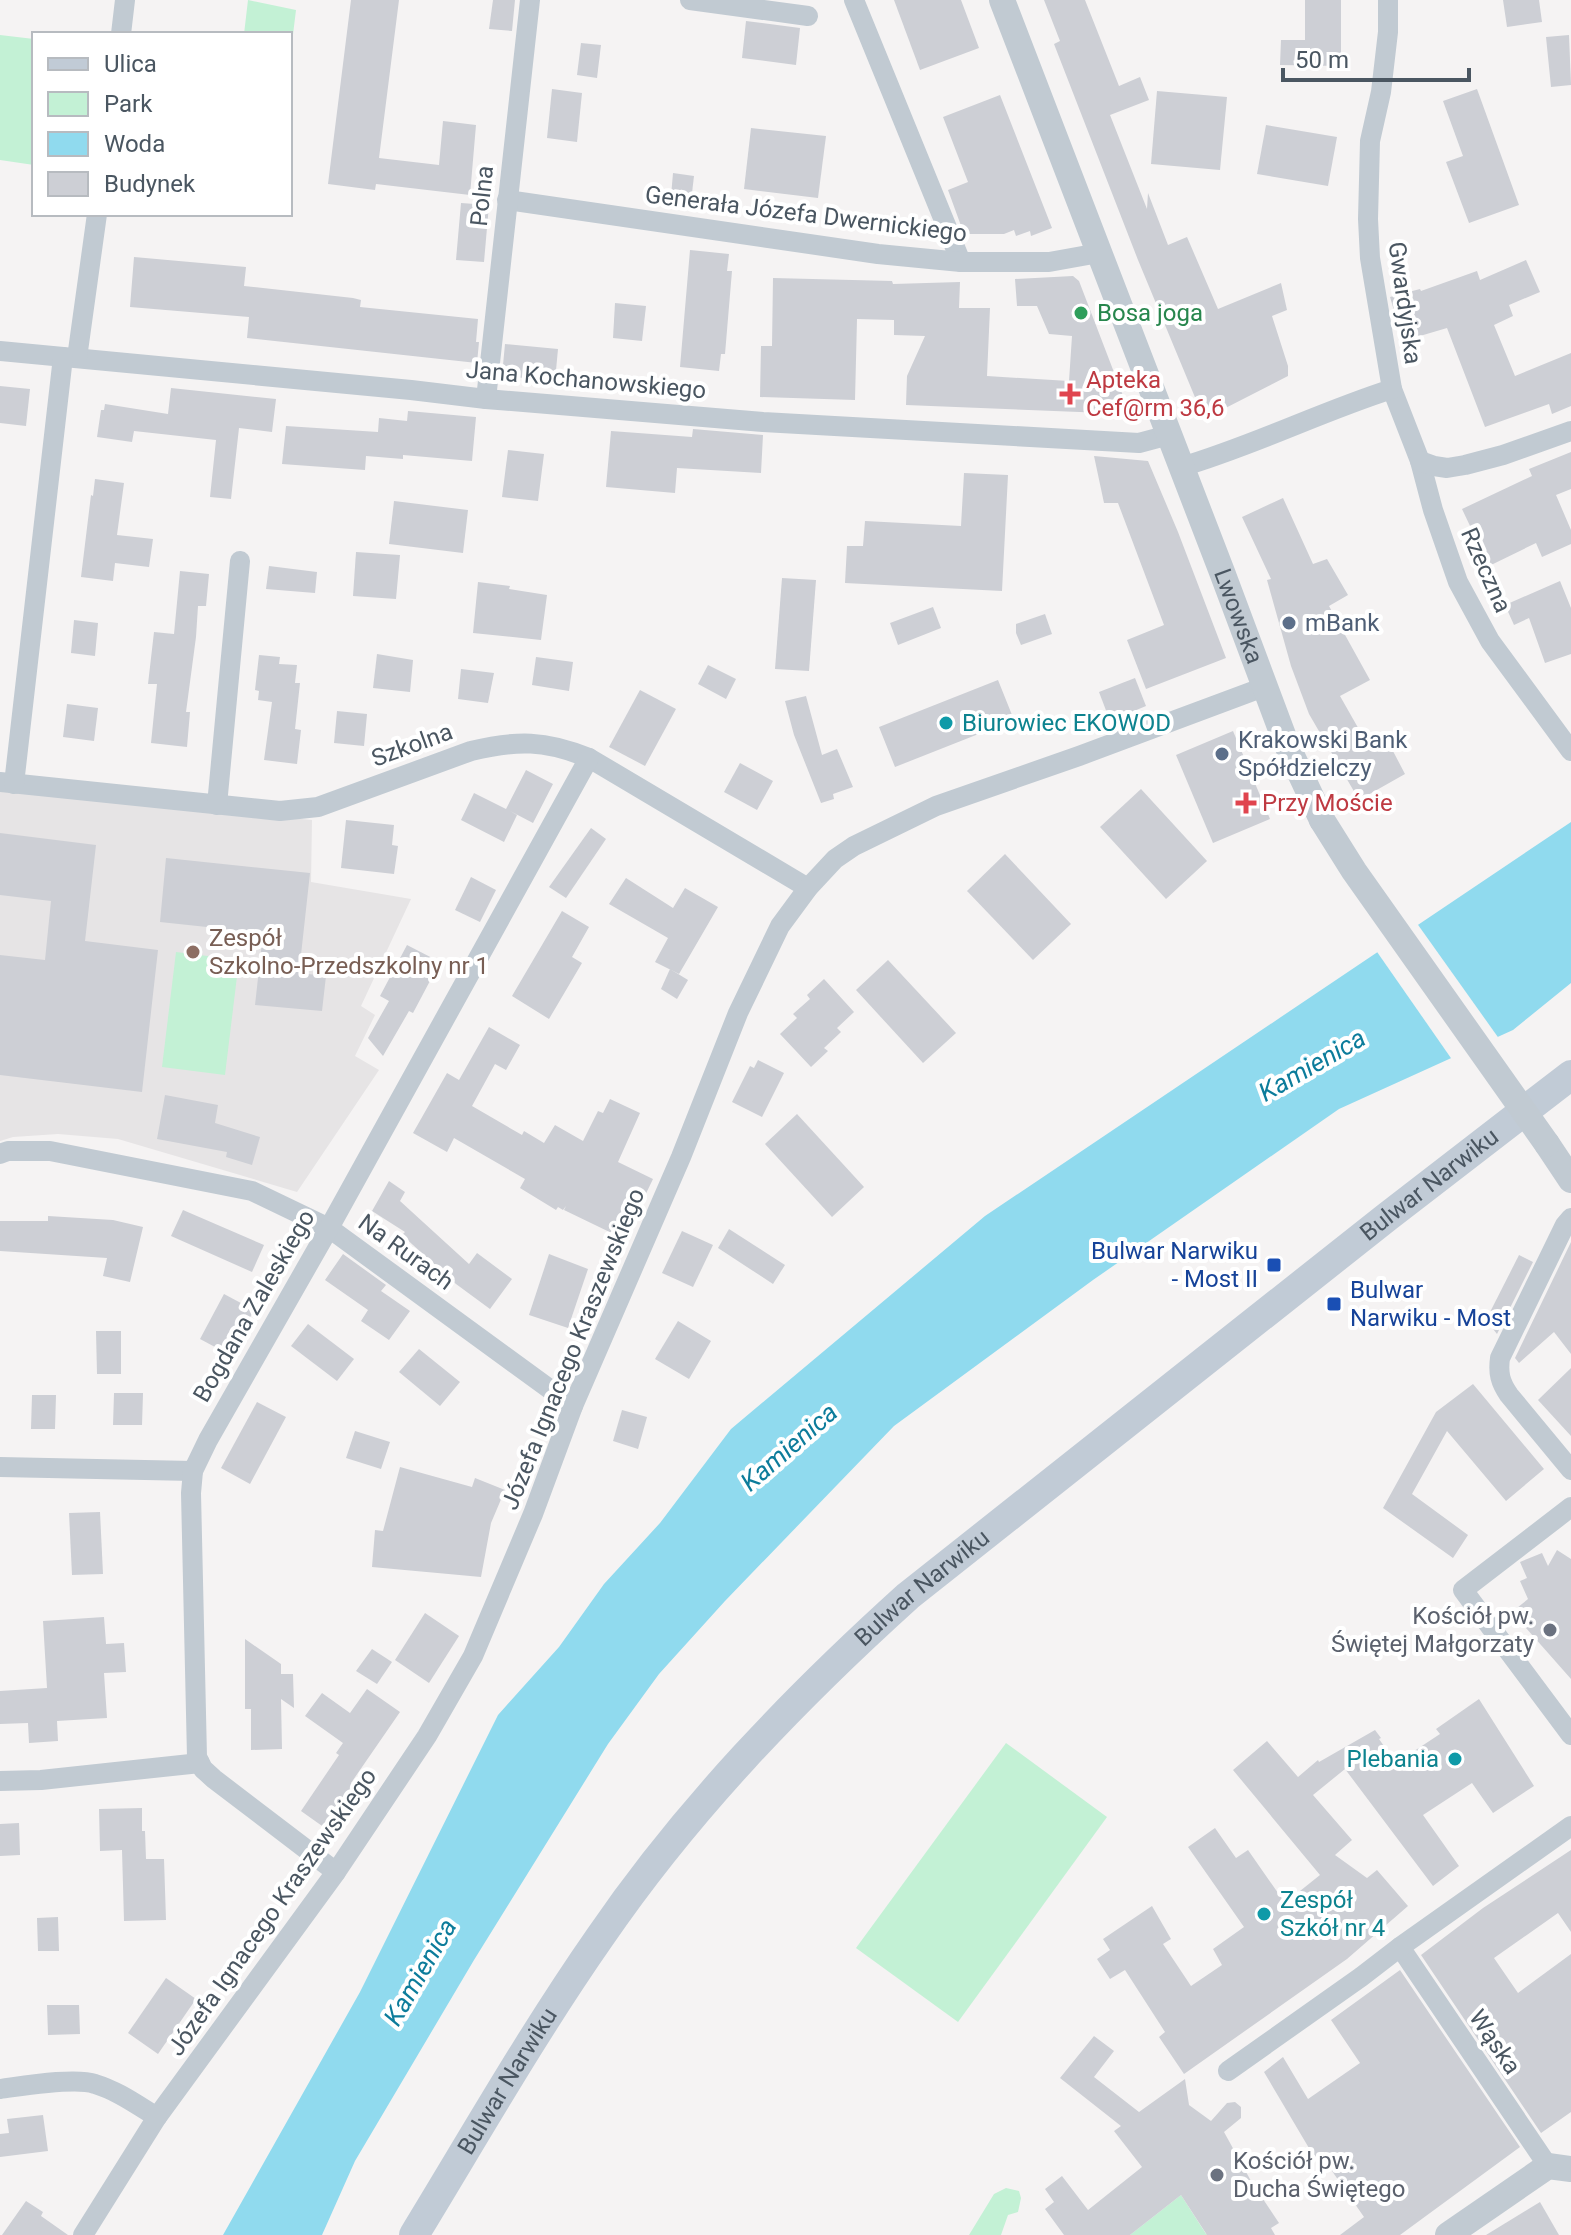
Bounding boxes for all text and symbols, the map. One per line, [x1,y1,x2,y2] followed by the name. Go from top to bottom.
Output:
[32,32,292,216] legend
[1283,32,1469,82] scale bar
[1295,46,1349,74] text: 50 m
[104,50,157,78] text: Ulica
[104,90,153,118] text: Park
[104,130,165,158] text: Woda
[465,164,499,228] street label: Polna
[104,170,196,198] text: Budynek
[644,180,968,248] street label: Generała Józefa Dwernickiego
[1383,240,1427,366] street label: Gwardyjska
[1097,299,1203,327] place label: Bosa joga
[1072,304,1090,322] marker: Bosa joga
[465,356,707,404] street label: Jana Kochanowskiego
[1086,366,1225,422] place label: Apteka Cef@rm 36,6
[1061,385,1079,403] marker: Apteka Cef@rm 36,6
[1455,523,1517,617] street label: Rzeczna
[1208,565,1269,668] street label: Lwowska
[1305,609,1380,637] place label: mBank
[1280,614,1298,632] marker: mBank
[962,709,1171,737] place label: Biurowiec EKOWOD
[937,714,955,732] marker: Biurowiec EKOWOD
[368,717,456,773] street label: Szkolna
[1238,726,1408,782] place label: Krakowski Bank Spółdzielczy
[1213,745,1231,763] marker: Krakowski Bank Spółdzielczy
[1262,789,1393,817] place label: Przy Moście
[1237,794,1255,812] marker: Przy Moście
[209,924,489,980] place label: Zespół Szkolno-Przedszkolny nr 1
[184,943,202,961] marker: Zespół Szkolno-Przedszkolny nr 1
[1253,1022,1371,1108] water label: Kamienica
[1355,1122,1504,1247] street label: Bulwar Narwiku
[496,1184,650,1514] street label: Józefa Ignacego Kraszewskiego
[188,1205,320,1407] street label: Bogdana Zaleskiego
[353,1208,459,1296] street label: Na Rurach
[1091,1237,1258,1293] place label: Bulwar Narwiku - Most II
[1265,1256,1283,1274] marker: Bulwar Narwiku - Most II
[1350,1276,1511,1332] place label: Bulwar Narwiku - Most
[1325,1295,1343,1313] marker: Bulwar Narwiku - Most
[735,1397,843,1497] water label: Kamienica
[849,1523,995,1652] street label: Bulwar Narwiku
[1331,1602,1535,1658] place label: Kościół pw. Świętej Małgorzaty
[1541,1621,1559,1639] marker: Kościół pw. Świętej Małgorzaty
[1347,1745,1439,1773] place label: Plebania
[1446,1750,1464,1768] marker: Plebania
[162,1763,382,2061] street label: Józefa Ignacego Kraszewskiego
[1280,1886,1385,1942] place label: Zespół Szkół nr 4
[1255,1905,1273,1923] marker: Zespół Szkół nr 4
[377,1913,463,2031] water label: Kamienica
[452,2002,563,2160] street label: Bulwar Narwiku
[1463,2005,1527,2079] street label: Wąska
[1233,2147,1405,2203] place label: Kościół pw. Ducha Świętego
[1208,2166,1226,2184] marker: Kościół pw. Ducha Świętego

